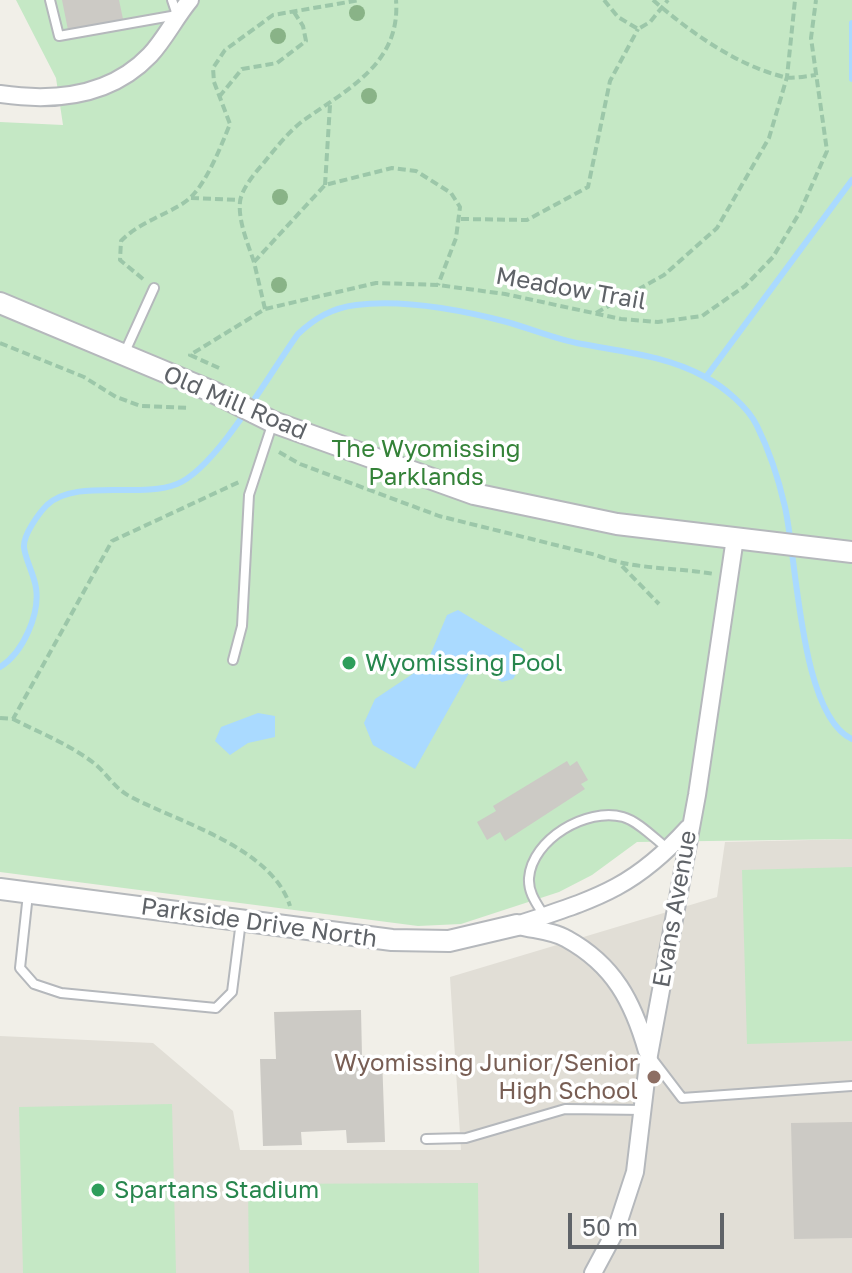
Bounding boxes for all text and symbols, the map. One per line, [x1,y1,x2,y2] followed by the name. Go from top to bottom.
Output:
[494,262,648,316] street label: Meadow Trail
[159,360,311,446] street label: Old Mill Road
[331,435,521,491] park label: The Wyomissing Parklands
[365,649,562,677] place label: Wyomissing Pool
[340,654,358,672] marker: Wyomissing Pool
[647,828,703,990] street label: Evans Avenue
[139,892,379,954] street label: Parkside Drive North
[334,1049,638,1105] place label: Wyomissing Junior/Senior High School
[645,1068,663,1086] marker: Wyomissing Junior/Senior High School
[114,1176,319,1204] place label: Spartans Stadium
[89,1181,107,1199] marker: Spartans Stadium
[572,1197,728,1247] scale bar
[582,1212,638,1241] text: 50 m

